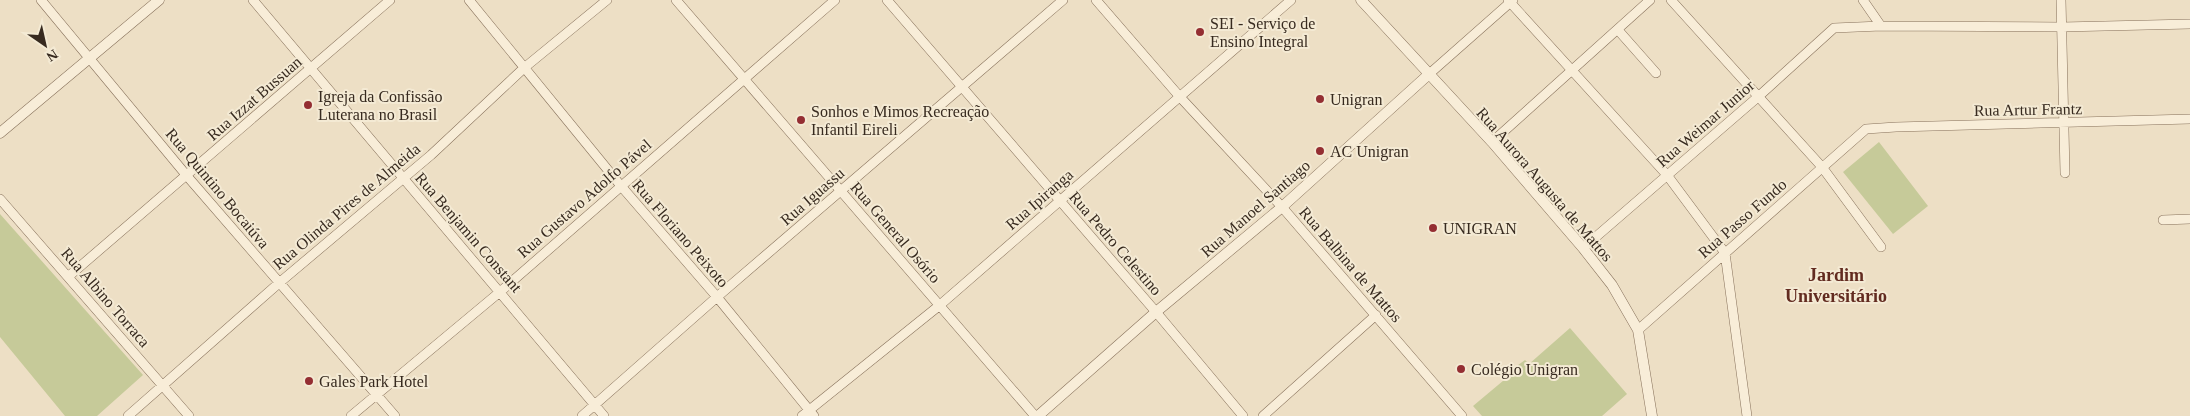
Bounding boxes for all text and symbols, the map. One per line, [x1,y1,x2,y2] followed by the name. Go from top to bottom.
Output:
[1210,15,1315,51] place label: SEI - Serviço de Ensino Integral
[20,20,70,70] north arrow
[1194,26,1206,38] marker: SEI - Serviço de Ensino Integral
[44,46,60,64] text: N
[204,53,305,144] street label: Rua Izzat Bussuan
[1653,76,1758,170] street label: Rua Weimar Junior
[318,88,442,123] place label: Igreja da Confissão Luterana no Brasil
[1330,91,1382,109] place label: Unigran
[1314,93,1326,105] marker: Unigran
[302,99,314,111] marker: Igreja da Confissão Luterana no Brasil
[1974,100,2082,119] street label: Rua Artur Frantz
[811,103,989,138] place label: Sonhos e Mimos Recreação Infantil Eireli
[1472,104,1616,265] street label: Rua Aurora Augusta de Mattos
[795,114,807,126] marker: Sonhos e Mimos Recreação Infantil Eireli
[163,125,273,252] street label: Rua Quintino Bocaiúva
[514,135,655,261] street label: Rua Gustavo Adolfo Pável
[269,140,423,273] street label: Rua Olinda Pires de Almeida
[1330,143,1409,161] place label: AC Unigran
[1314,145,1326,157] marker: AC Unigran
[1197,156,1314,261] street label: Rua Manoel Santiago
[777,164,848,229] street label: Rua Iguassu
[1002,166,1077,234] street label: Rua Ipiranga
[411,169,526,297] street label: Rua Benjamin Constant
[629,176,732,291] street label: Rua Floriano Peixoto
[1695,176,1790,261] street label: Rua Passo Fundo
[847,178,944,286] street label: Rua General Osório
[1066,188,1165,299] street label: Rua Pedro Celestino
[1296,203,1405,325] street label: Rua Balbina de Mattos
[1443,220,1517,237] place label: UNIGRAN
[1427,222,1439,234] marker: UNIGRAN
[58,244,153,350] street label: Rua Albino Torraca
[1785,265,1887,306] district label: Jardim Universitário
[1471,361,1578,379] place label: Colégio Unigran
[1455,363,1467,375] marker: Colégio Unigran
[319,373,429,390] place label: Gales Park Hotel
[303,375,315,387] marker: Gales Park Hotel

